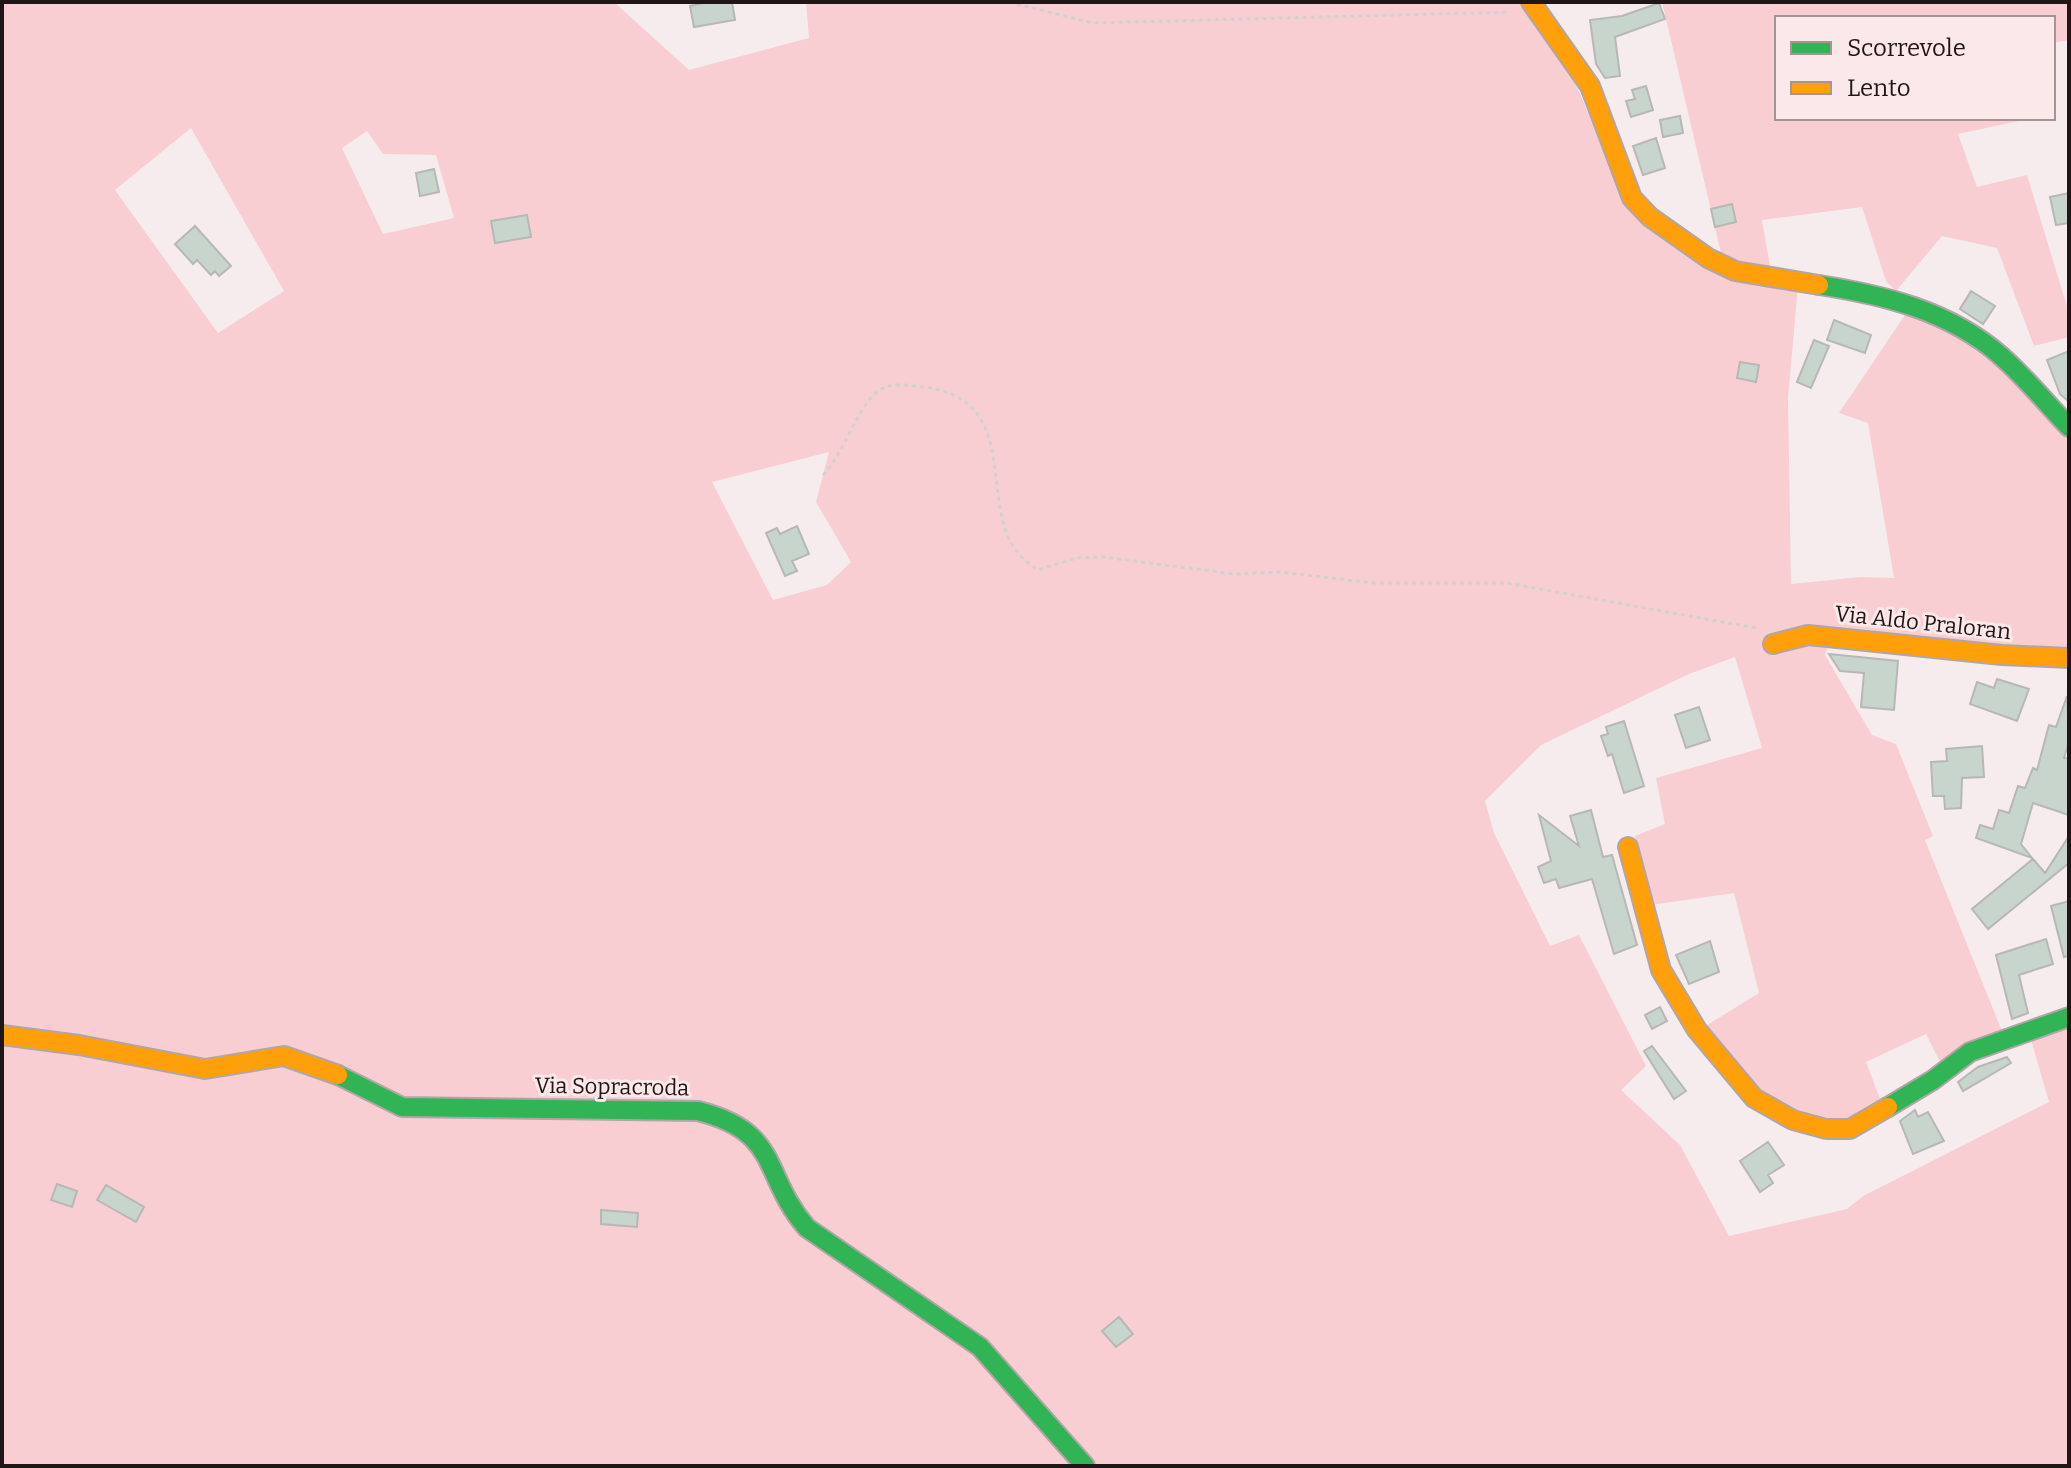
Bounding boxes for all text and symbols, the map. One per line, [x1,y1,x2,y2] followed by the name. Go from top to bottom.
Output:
[1775,16,2055,120] legend
[1847,34,1966,62] text: Scorrevole
[1847,74,1910,102] text: Lento
[1834,600,2012,645] street label: Via Aldo Praloran
[535,1072,689,1101] street label: Via Sopracroda

